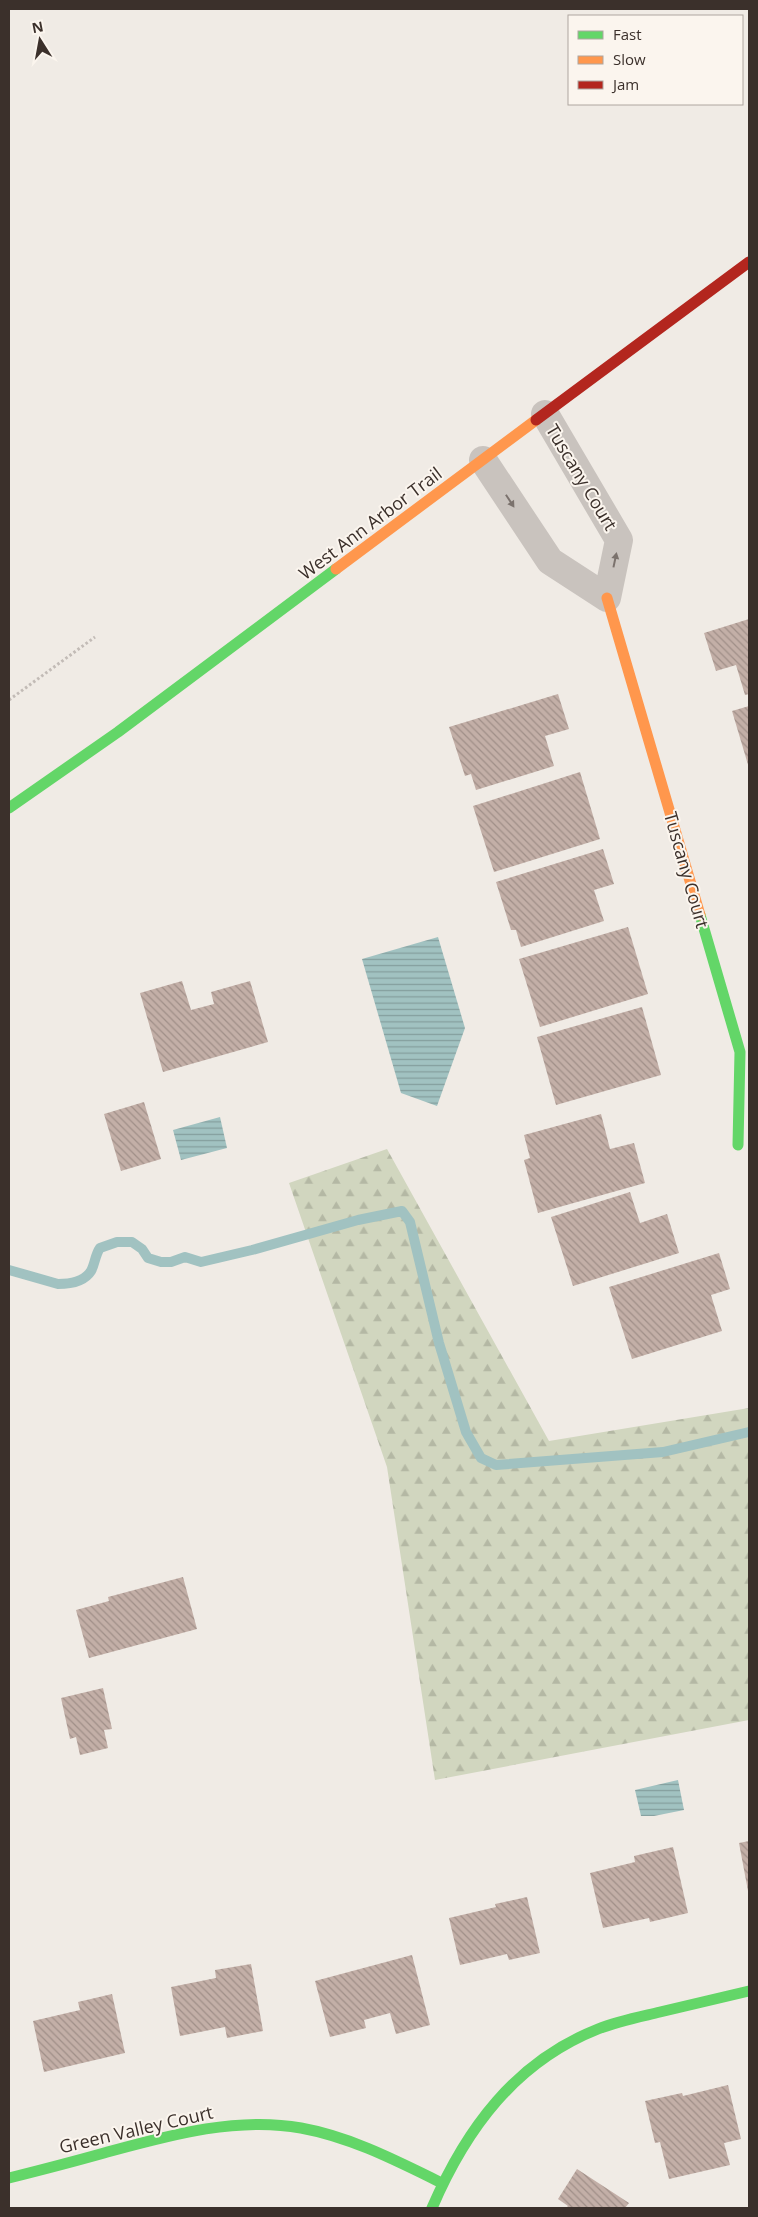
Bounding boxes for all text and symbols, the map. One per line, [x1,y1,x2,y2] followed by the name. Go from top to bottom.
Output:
[15,15,65,65] north arrow
[568,15,743,105] legend
[30,16,45,37] text: N
[613,24,642,44] text: Fast
[613,49,646,69] text: Slow
[611,74,639,94] text: Jam
[541,419,623,535] street label: Tuscany Court
[293,461,447,585] street label: West Ann Arbor Trail
[505,494,515,508] one-way arrow
[611,552,619,567] one-way arrow
[659,809,715,931] street label: Tuscany Court
[57,2100,215,2158] street label: Green Valley Court

